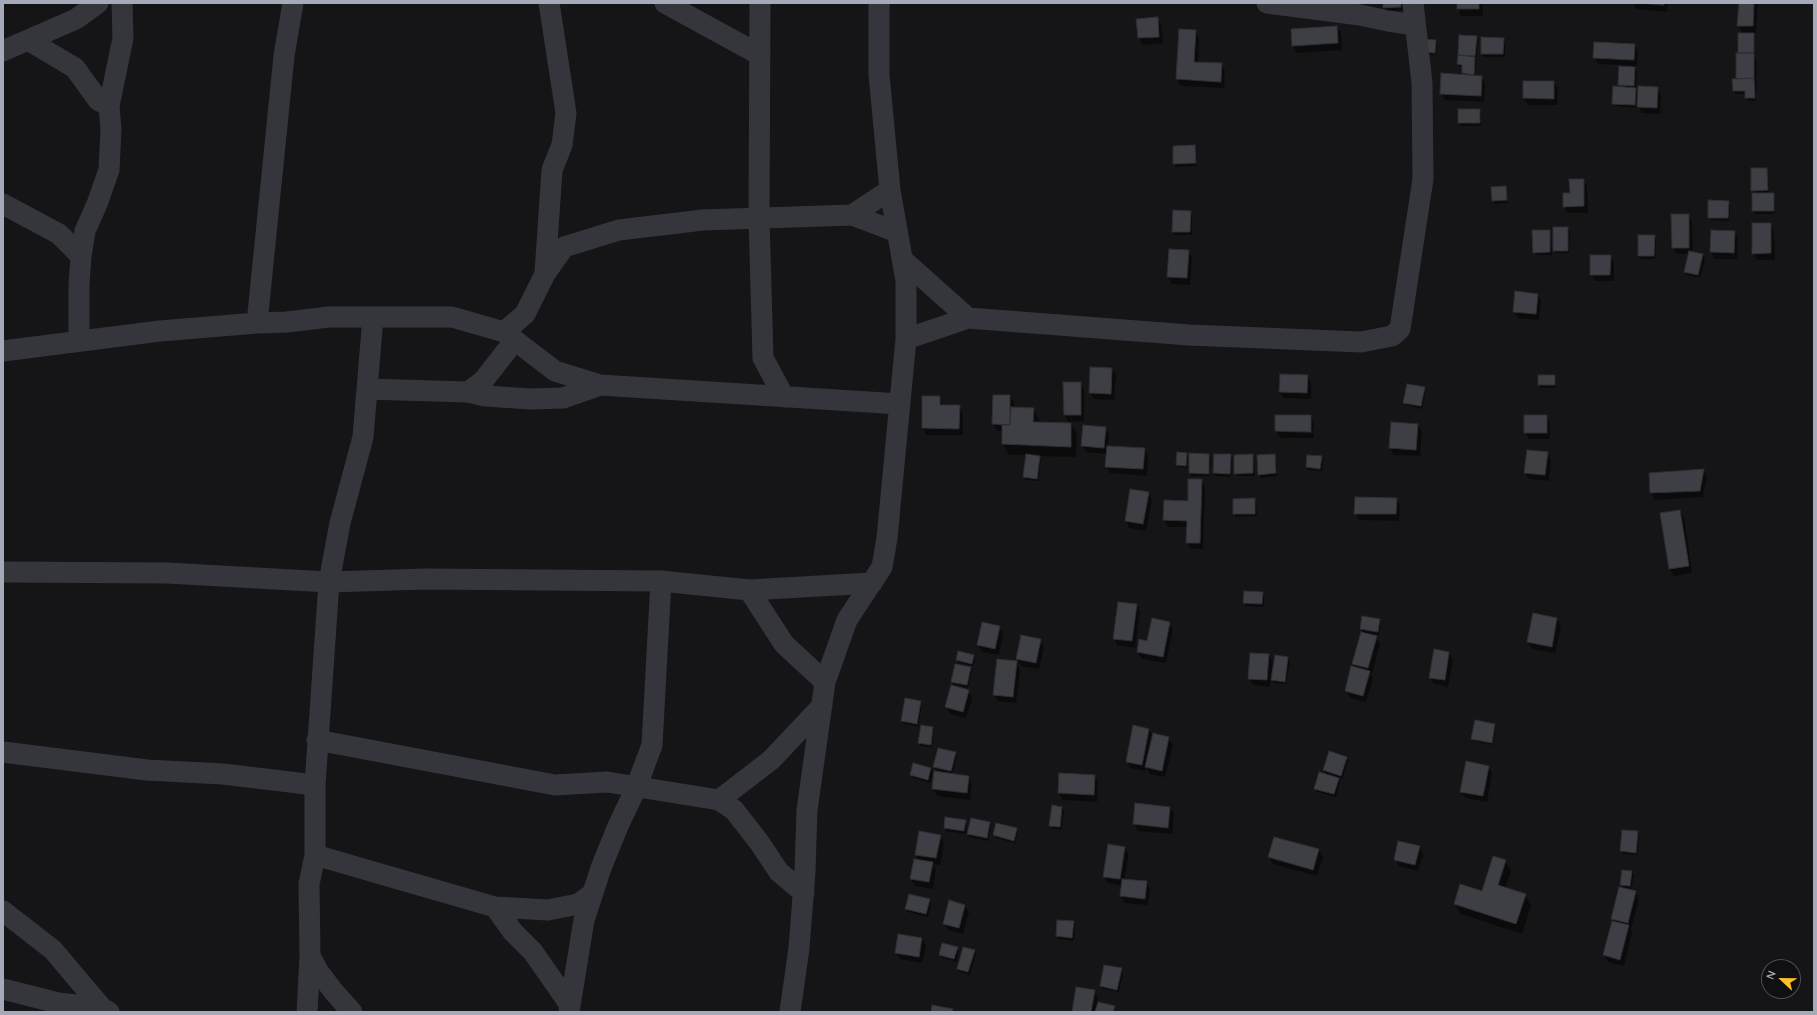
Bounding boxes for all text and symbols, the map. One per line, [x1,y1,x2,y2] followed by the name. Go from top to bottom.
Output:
[1761,959,1801,999] north arrow
[1763,969,1779,981] text: N

